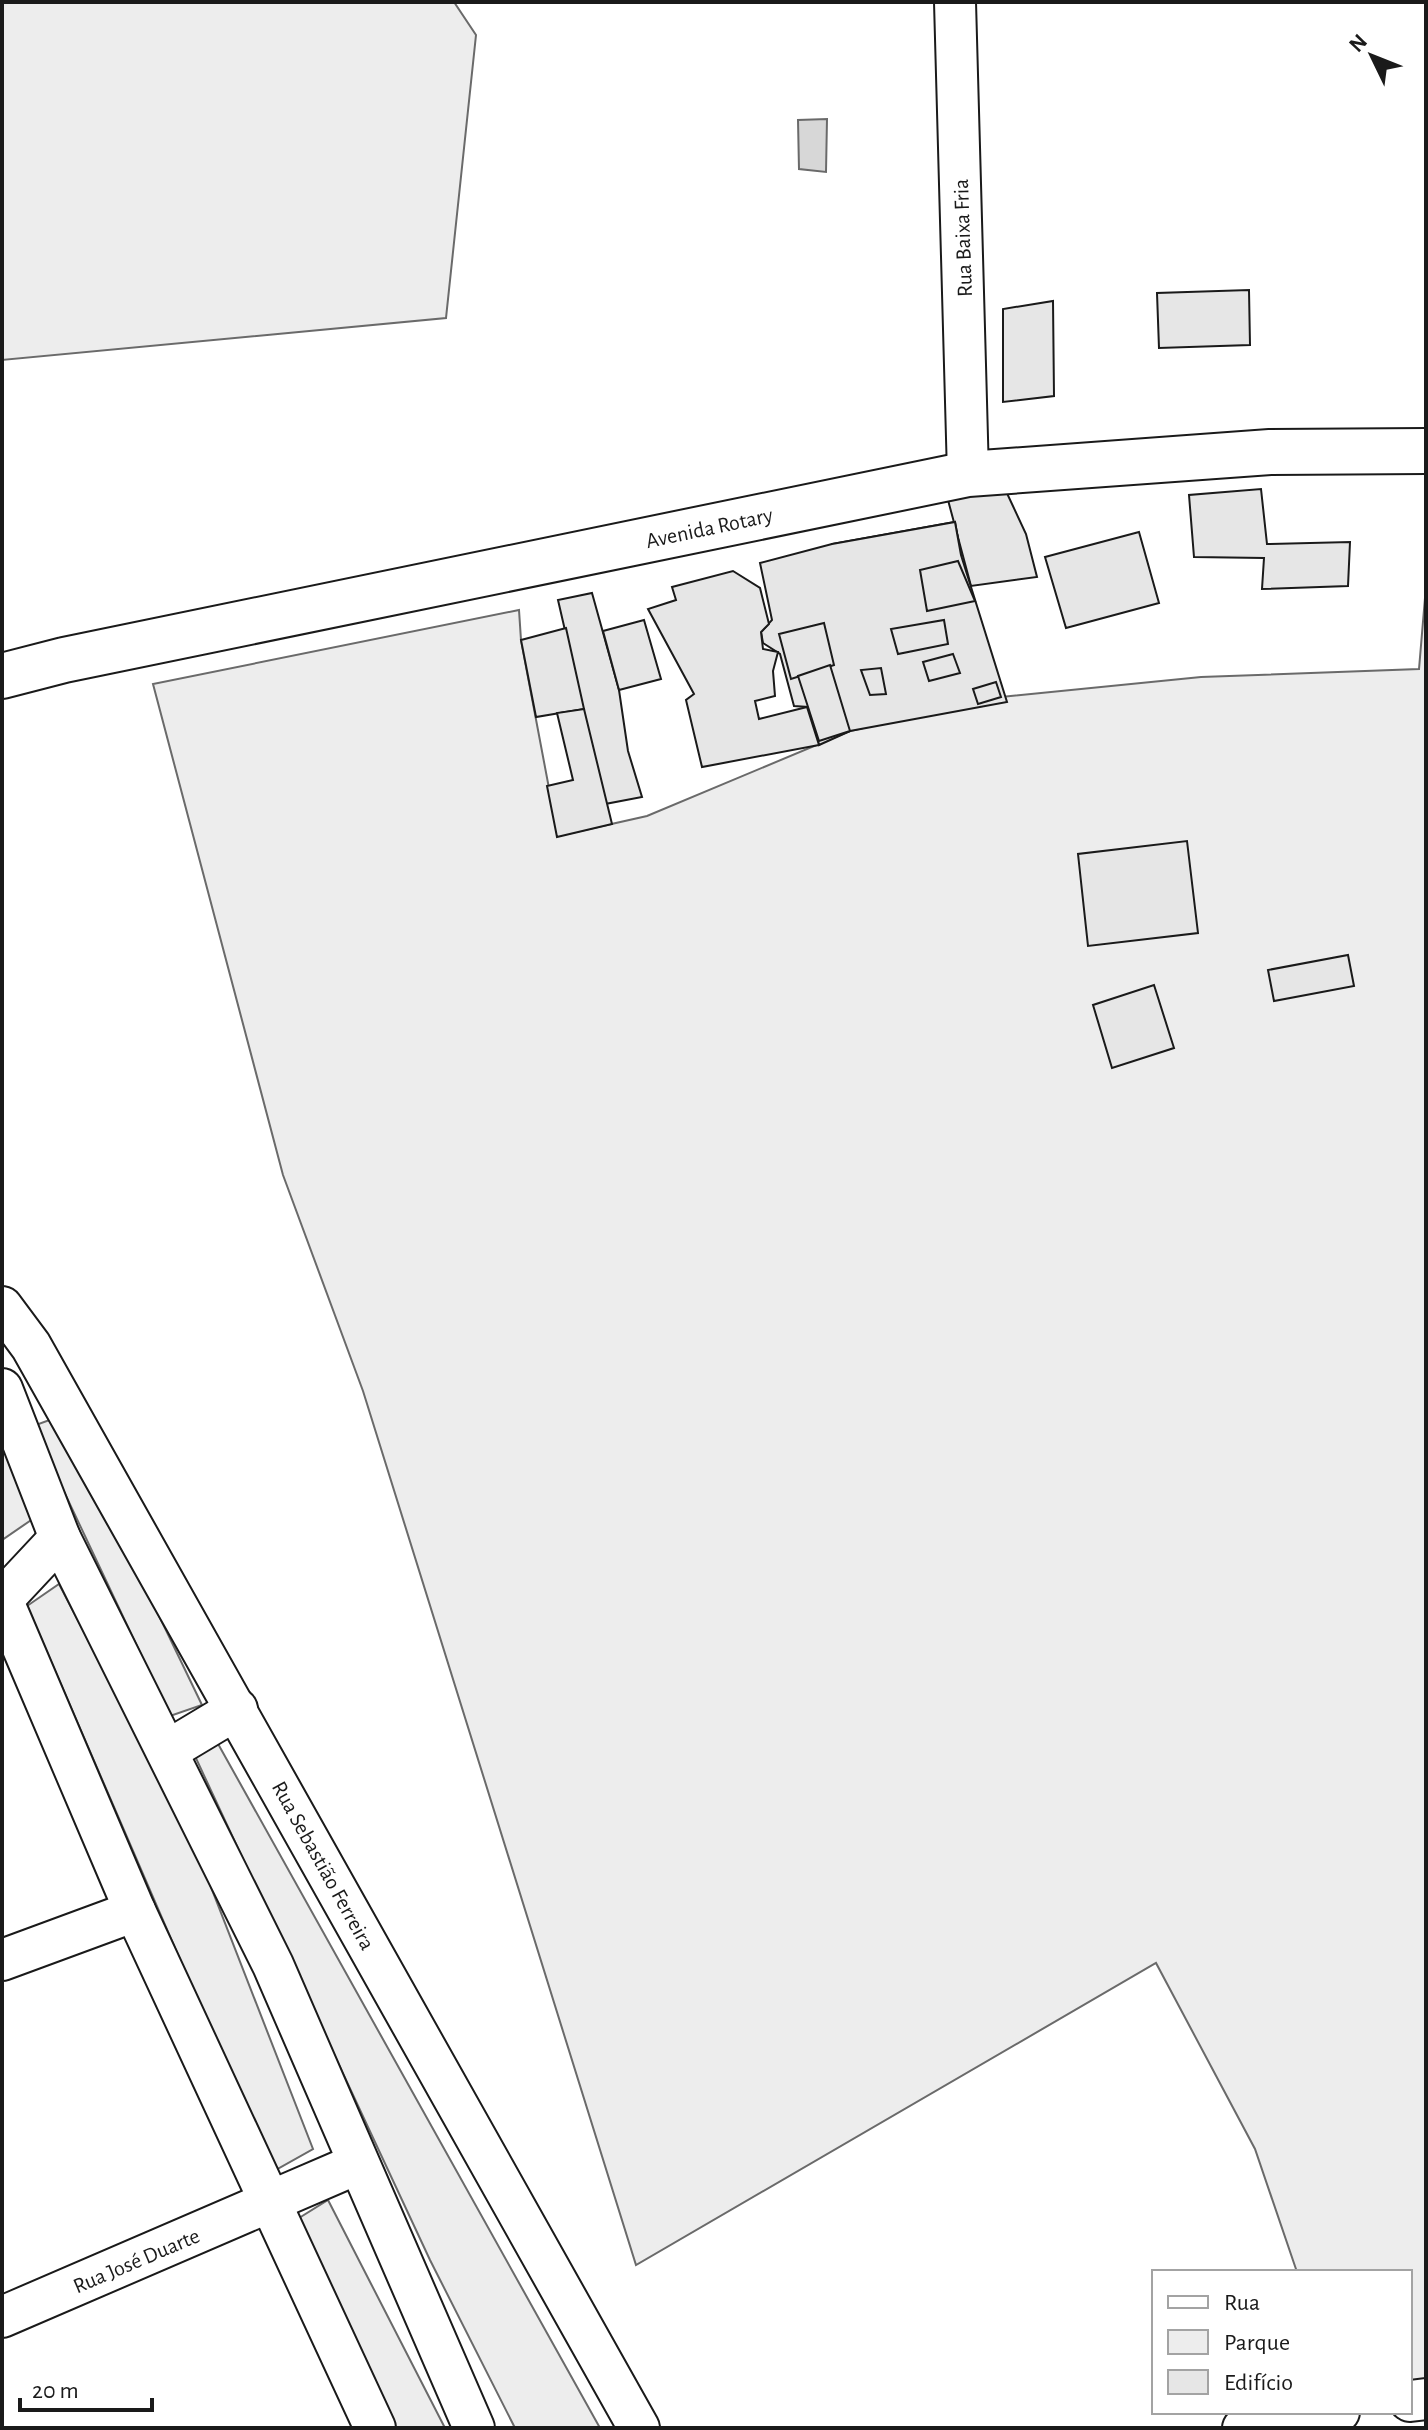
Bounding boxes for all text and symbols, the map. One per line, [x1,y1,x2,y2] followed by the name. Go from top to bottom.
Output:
[1332,16,1412,96] north arrow
[1345,30,1371,56] text: N
[950,178,976,297] street label: Rua Baixa Fria
[644,504,775,552] street label: Avenida Rotary
[268,1777,379,1953] street label: Rua Sebastião Ferreira
[70,2224,203,2297] street label: Rua José Duarte
[1152,2270,1412,2414] legend
[1224,2291,1260,2315] text: Rua
[1224,2331,1290,2355] text: Parque
[20,2362,152,2412] scale bar
[1224,2371,1293,2395] text: Edifício
[32,2379,79,2403] text: 20 m

